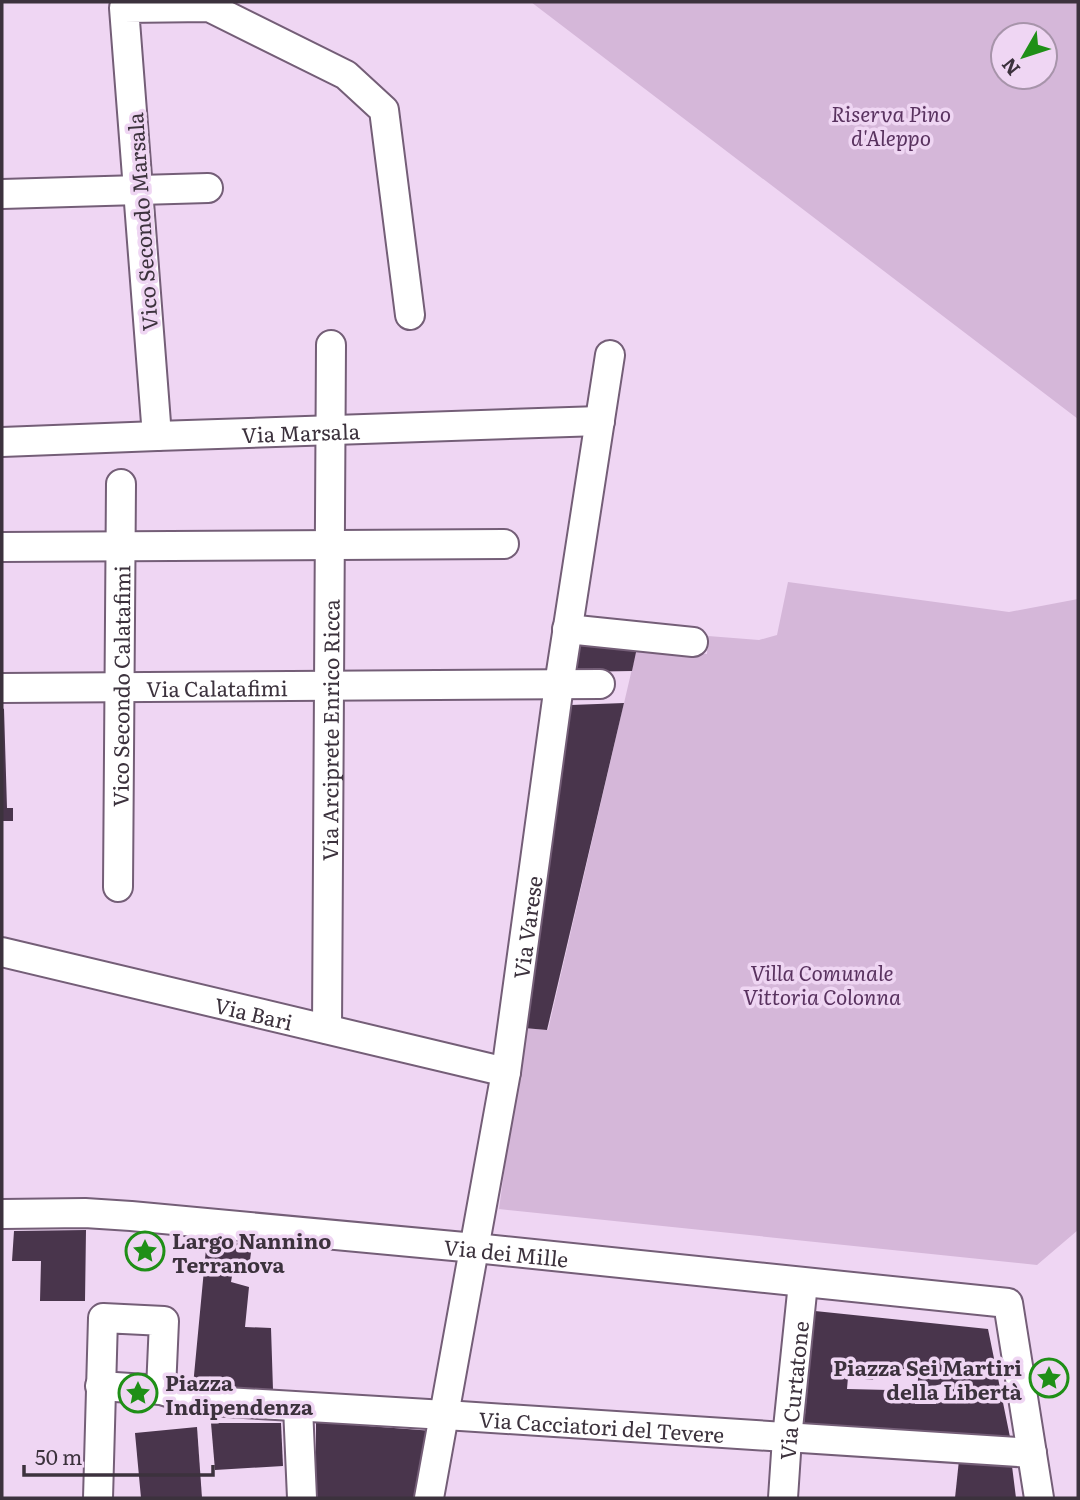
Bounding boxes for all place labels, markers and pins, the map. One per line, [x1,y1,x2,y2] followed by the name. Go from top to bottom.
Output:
[172,1224,331,1279] place label: Largo Nannino Terranova
[124,1230,166,1272] place icon: Largo Nannino Terranova
[833,1351,1023,1406] place label: Piazza Sei Martiri della Libertà
[1028,1357,1070,1399] place icon: Piazza Sei Martiri della Libertà
[165,1366,314,1421] place label: Piazza Indipendenza
[117,1372,159,1414] place icon: Piazza Indipendenza

